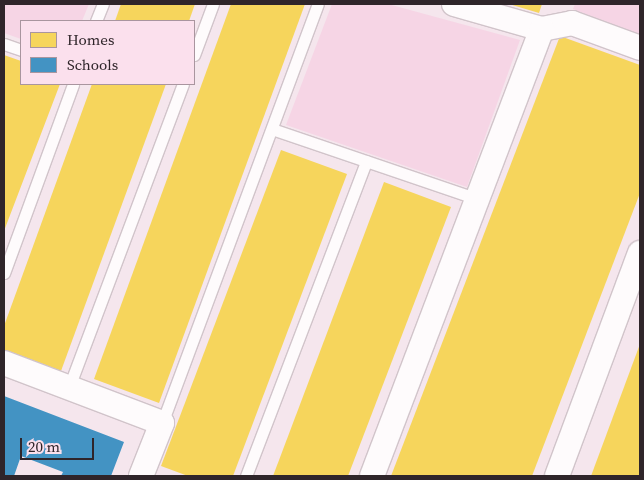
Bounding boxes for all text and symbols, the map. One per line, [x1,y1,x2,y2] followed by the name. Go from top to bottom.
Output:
[20,20,195,85] legend
[67,29,114,50] text: Homes
[67,54,118,75] text: Schools
[22,428,96,460] scale bar
[28,436,60,457] text: 20 m

